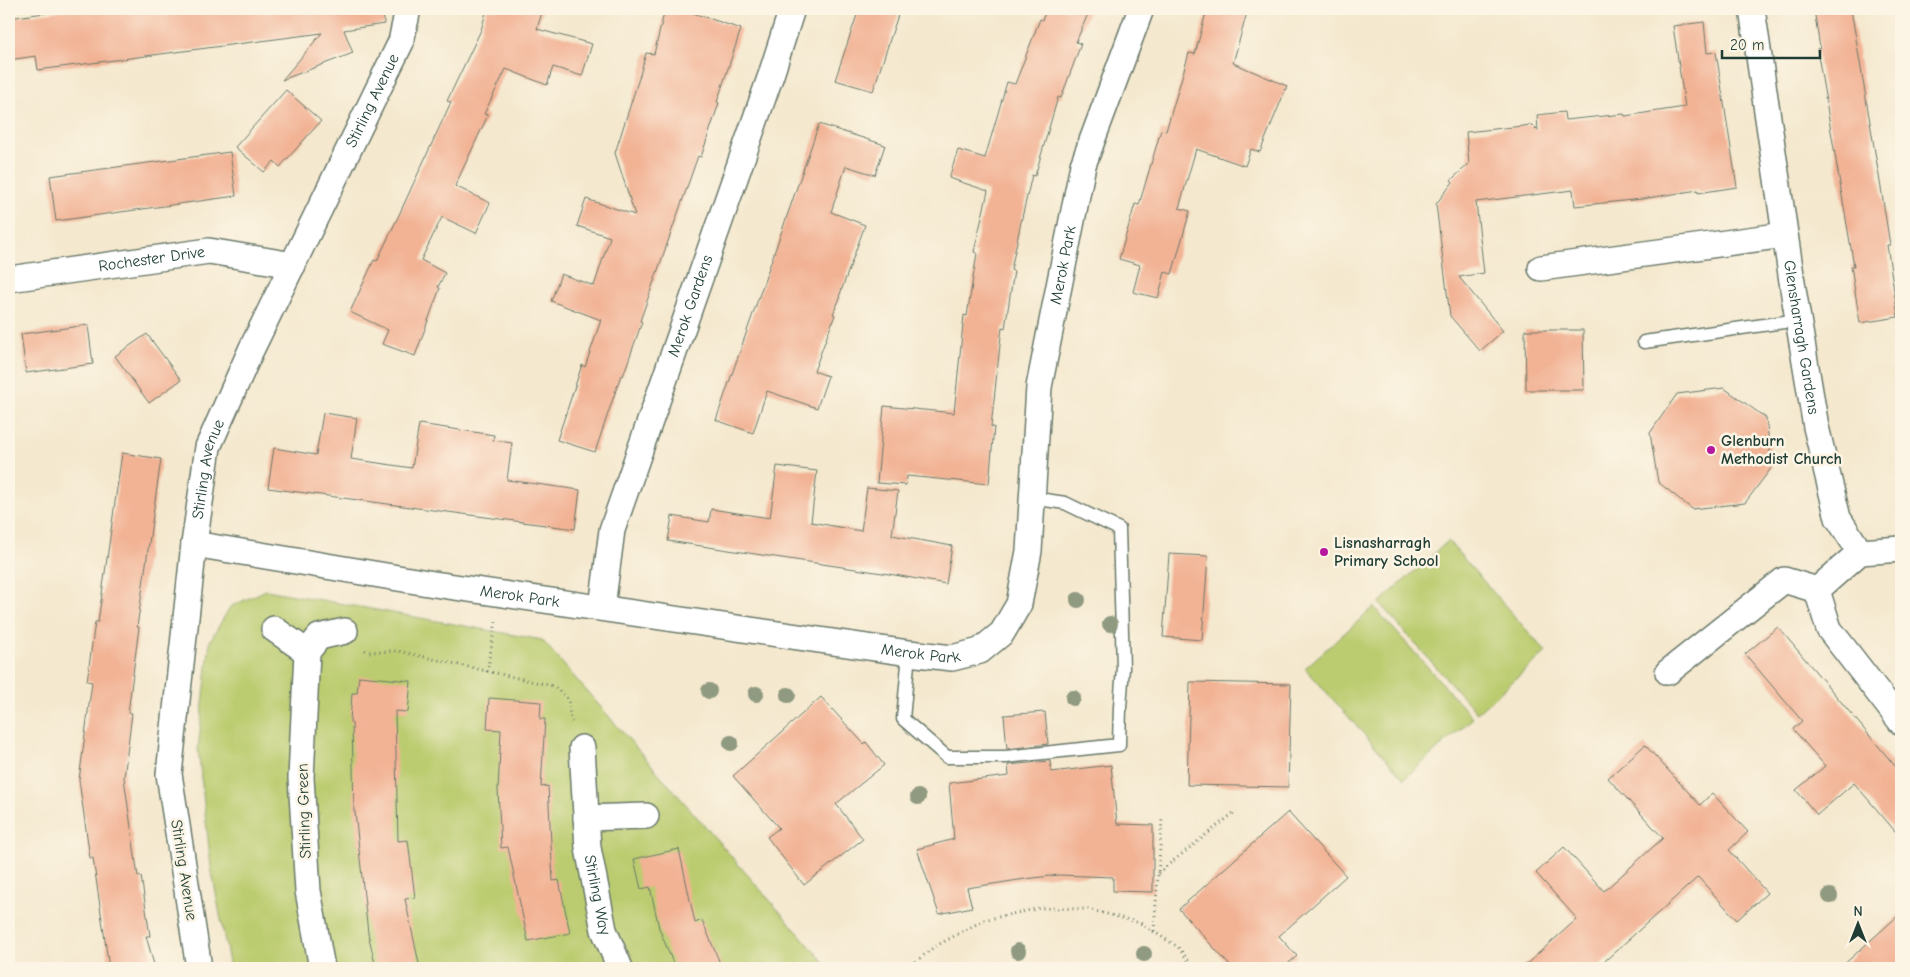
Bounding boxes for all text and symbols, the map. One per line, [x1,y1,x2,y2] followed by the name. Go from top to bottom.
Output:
[1722,28,1820,60] scale bar
[1730,36,1764,54] text: 20 m
[342,51,403,151] street label: Stirling Avenue
[1047,224,1080,306] street label: Merok Park
[97,243,206,275] street label: Rochester Drive
[664,252,717,359] street label: Merok Gardens
[1780,259,1823,416] street label: Glensharragh Gardens
[189,417,228,520] street label: Stirling Avenue
[1721,432,1842,468] place label: Glenburn Methodist Church
[1705,444,1717,456] marker: Glenburn Methodist Church
[1334,534,1439,570] place label: Lisnasharragh Primary School
[1318,546,1330,558] marker: Lisnasharragh Primary School
[479,582,561,611] street label: Merok Park
[880,640,962,667] street label: Merok Park
[293,763,315,859] street label: Stirling Green
[167,818,201,922] street label: Stirling Avenue
[581,853,615,939] street label: Stirling Way
[1832,900,1882,950] north arrow
[1853,903,1863,920] text: N

